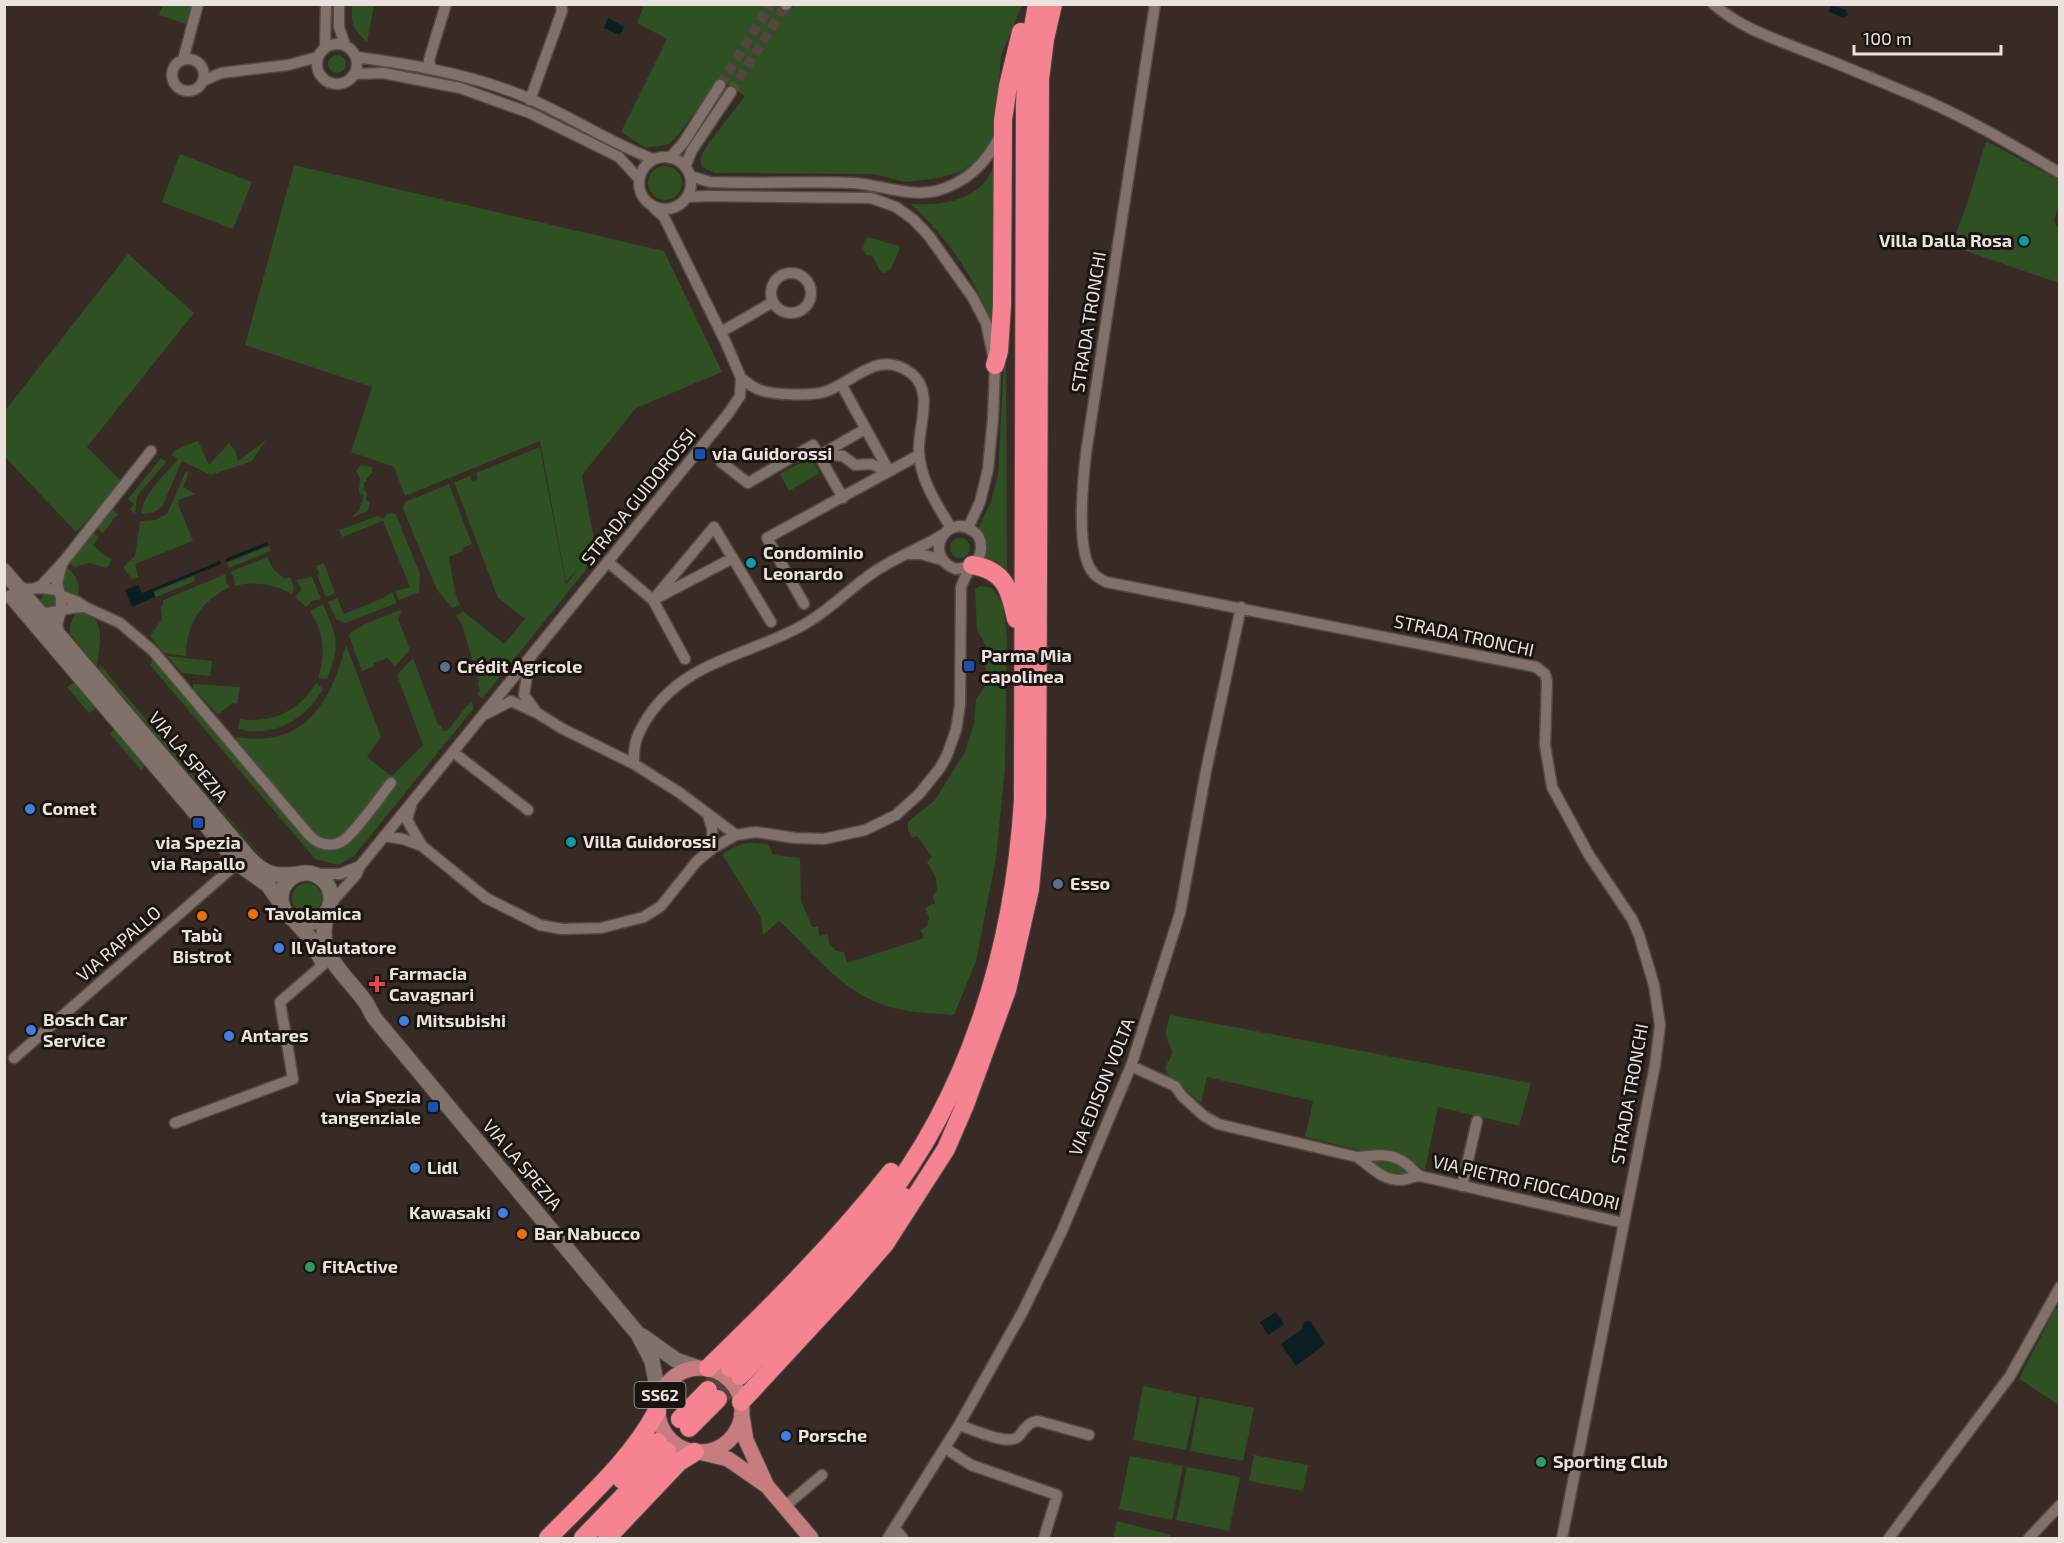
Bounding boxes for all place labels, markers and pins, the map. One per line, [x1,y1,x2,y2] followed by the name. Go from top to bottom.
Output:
[1879,229,2012,251] place label: Villa Dalla Rosa
[2017,234,2031,248] marker: Villa Dalla Rosa
[712,442,832,464] place label: via Guidorossi
[693,447,707,461] marker: via Guidorossi
[763,541,864,584] place label: Condominio Leonardo
[744,556,758,570] marker: Condominio Leonardo
[981,644,1072,687] place label: Parma Mia capolinea
[457,655,582,677] place label: Crédit Agricole
[962,659,976,673] marker: Parma Mia capolinea
[438,660,452,674] marker: Crédit Agricole
[42,797,97,819] place label: Comet
[23,802,37,816] marker: Comet
[191,816,205,830] marker: via Spezia via Rapallo
[583,830,716,852] place label: Villa Guidorossi
[151,831,245,874] place label: via Spezia via Rapallo
[564,835,578,849] marker: Villa Guidorossi
[1070,872,1110,894] place label: Esso
[1051,877,1065,891] marker: Esso
[265,902,362,924] place label: Tavolamica
[246,907,260,921] marker: Tavolamica
[195,909,209,923] marker: Tabù Bistrot
[173,924,232,967] place label: Tabù Bistrot
[291,936,396,958] place label: Il Valutatore
[272,941,286,955] marker: Il Valutatore
[389,962,474,1005] place label: Farmacia Cavagnari
[370,977,384,991] marker: Farmacia Cavagnari
[43,1008,127,1051] place label: Bosch Car Service
[416,1009,506,1031] place label: Mitsubishi
[397,1014,411,1028] marker: Mitsubishi
[24,1023,38,1037] marker: Bosch Car Service
[241,1024,308,1046] place label: Antares
[222,1029,236,1043] marker: Antares
[320,1085,421,1128] place label: via Spezia tangenziale
[426,1100,440,1114] marker: via Spezia tangenziale
[427,1156,458,1178] place label: Lidl
[408,1161,422,1175] marker: Lidl
[409,1201,491,1223] place label: Kawasaki
[496,1206,510,1220] marker: Kawasaki
[534,1222,640,1244] place label: Bar Nabucco
[515,1227,529,1241] marker: Bar Nabucco
[322,1255,398,1277] place label: FitActive
[303,1260,317,1274] marker: FitActive
[798,1424,867,1446] place label: Porsche
[779,1429,793,1443] marker: Porsche
[1553,1450,1668,1472] place label: Sporting Club
[1534,1455,1548,1469] marker: Sporting Club

